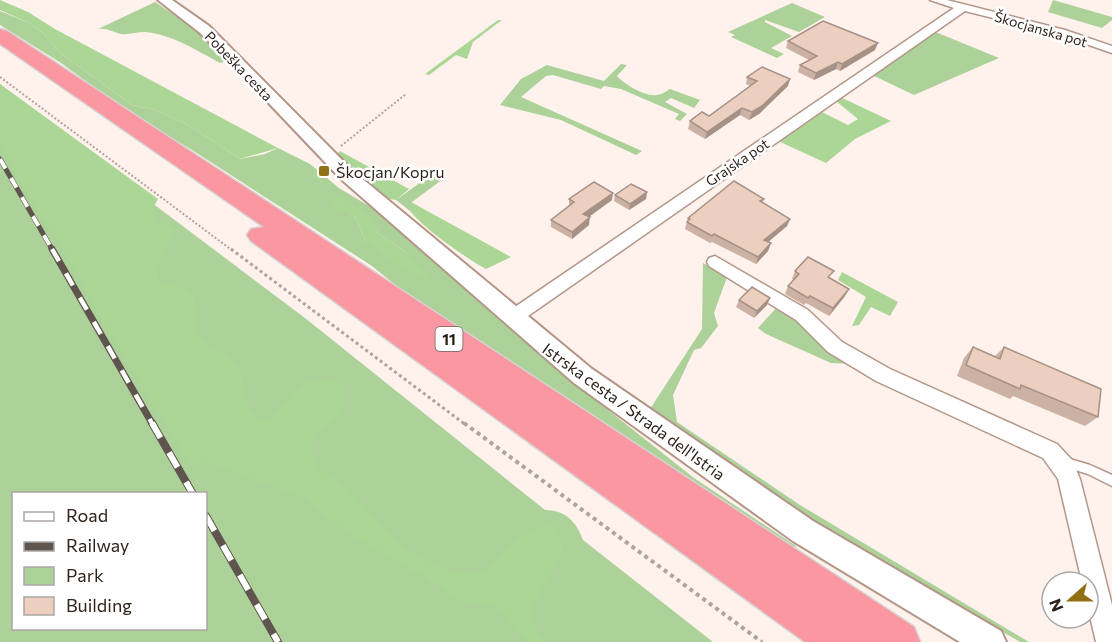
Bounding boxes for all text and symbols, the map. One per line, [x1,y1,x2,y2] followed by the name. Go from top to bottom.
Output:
[993,8,1090,50] street label: Škocjanska pot
[202,28,276,104] street label: Pobeška cesta
[702,134,772,189] street label: Grajska pot
[336,162,444,181] place label: Škocjan/Kopru
[317,164,331,178] marker: Škocjan/Kopru
[436,327,462,351] road number: 11
[539,338,729,484] street label: Istrska cesta / Strada dell'Istria
[12,492,207,630] legend
[66,504,108,526] text: Road
[66,534,129,556] text: Railway
[66,564,104,586] text: Park
[1040,570,1100,630] north arrow
[66,594,132,616] text: Building
[1045,597,1067,615] text: N

